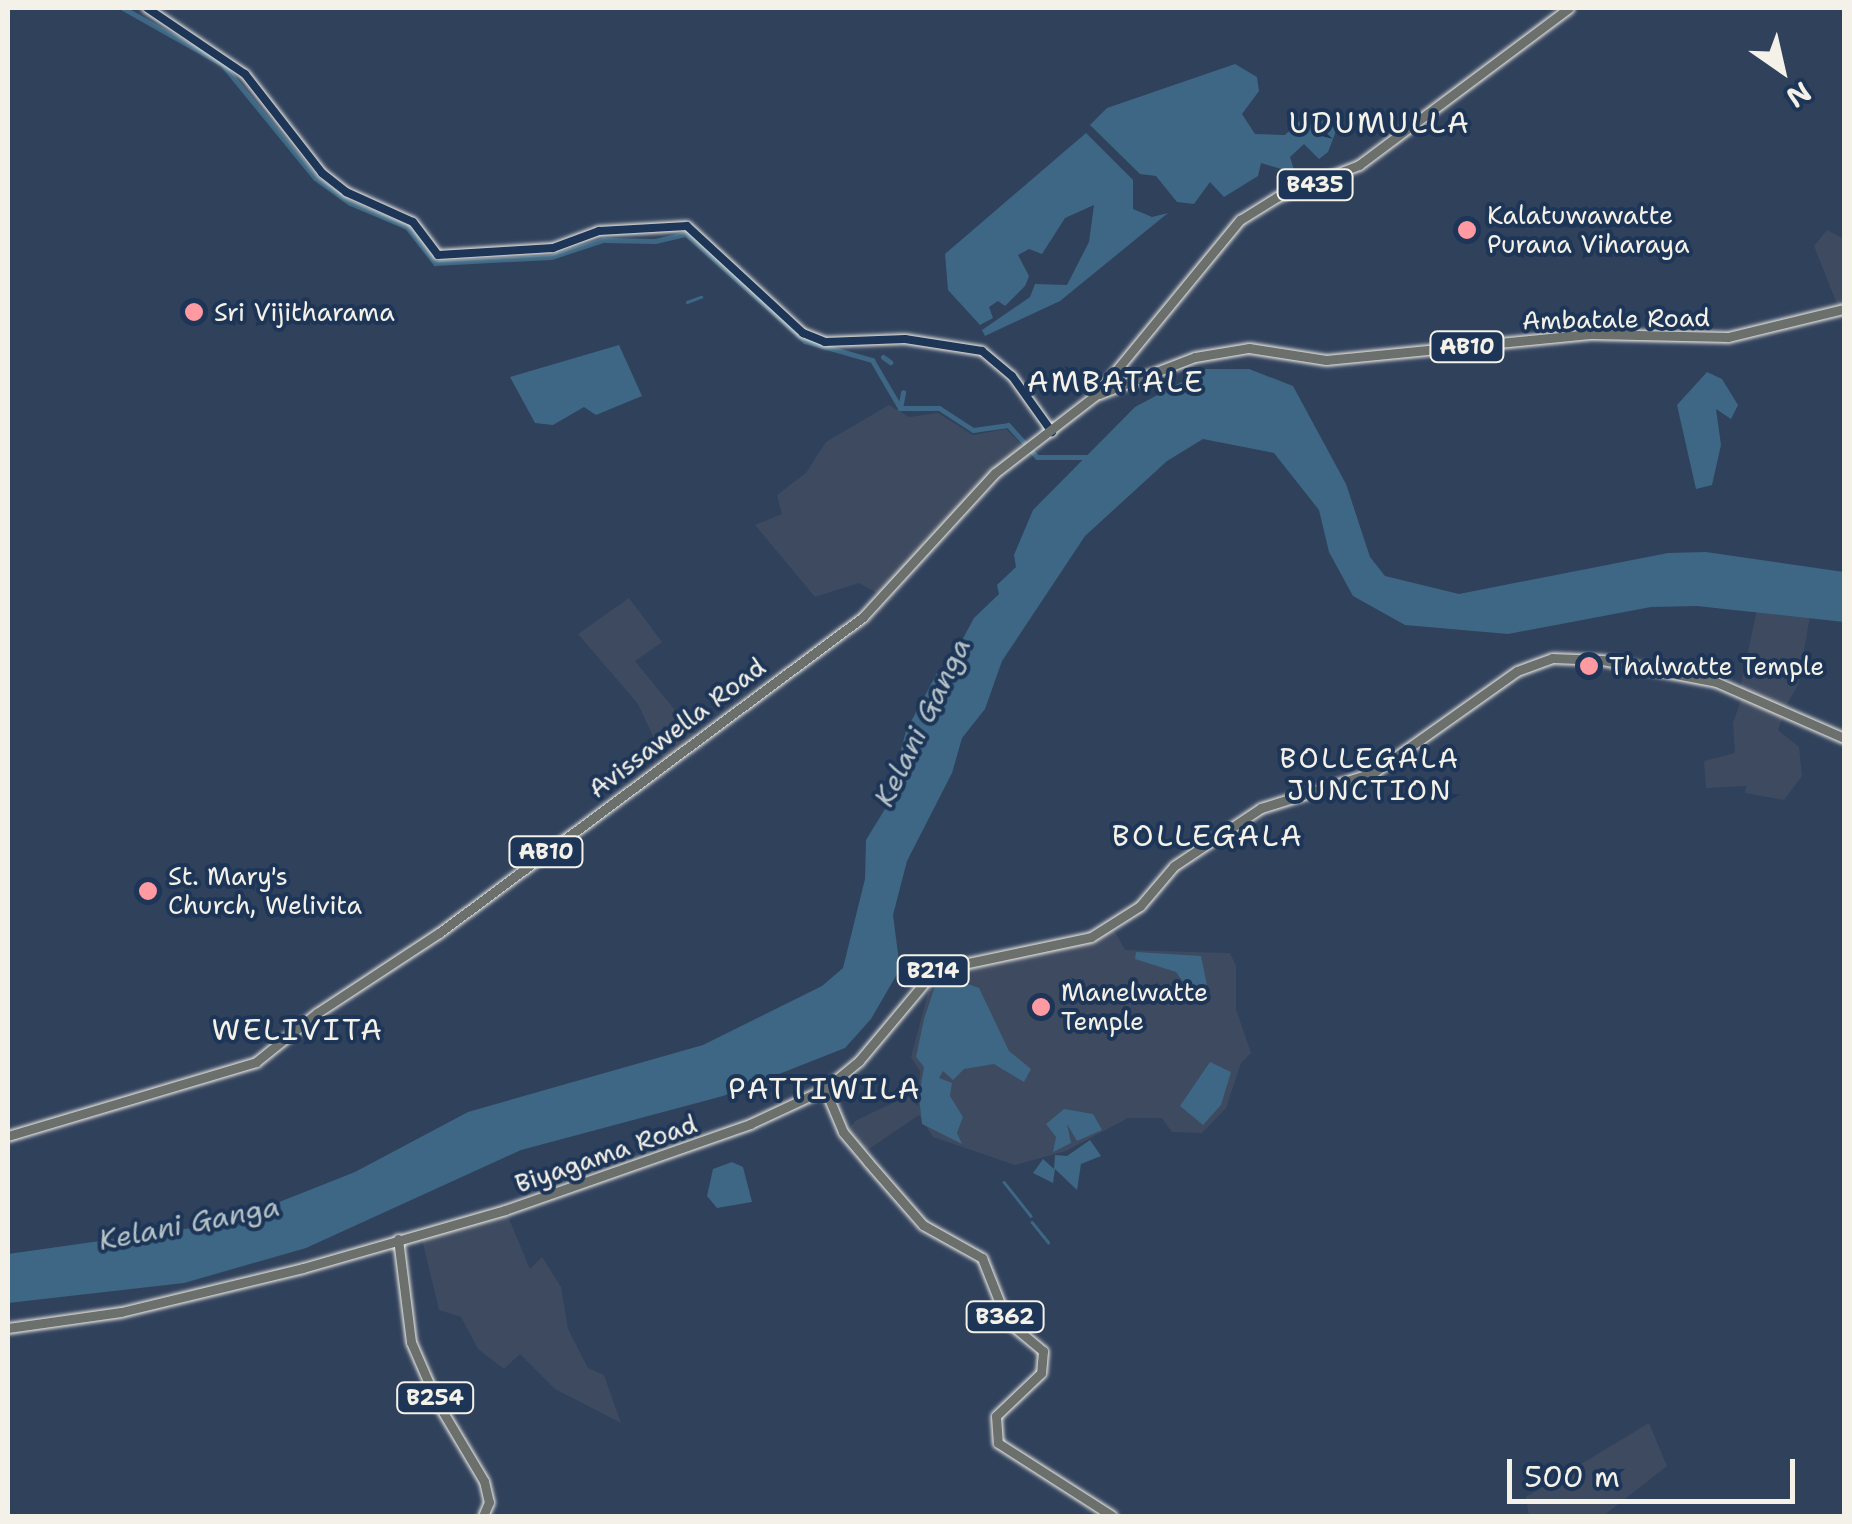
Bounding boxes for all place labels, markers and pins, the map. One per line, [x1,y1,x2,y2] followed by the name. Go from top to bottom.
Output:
[1487,201,1690,260] place label: Kalatuwawatte Purana Viharaya
[1456,219,1478,241] marker: Kalatuwawatte Purana Viharaya
[214,297,395,327] place label: Sri Vijitharama
[183,301,205,323] marker: Sri Vijitharama
[1609,651,1824,681] place label: Thalwatte Temple
[1578,655,1600,677] marker: Thalwatte Temple
[168,862,362,921] place label: St. Mary's Church, Welivita
[137,880,159,902] marker: St. Mary's Church, Welivita
[1061,978,1208,1037] place label: Manelwatte Temple
[1030,996,1052,1018] marker: Manelwatte Temple

